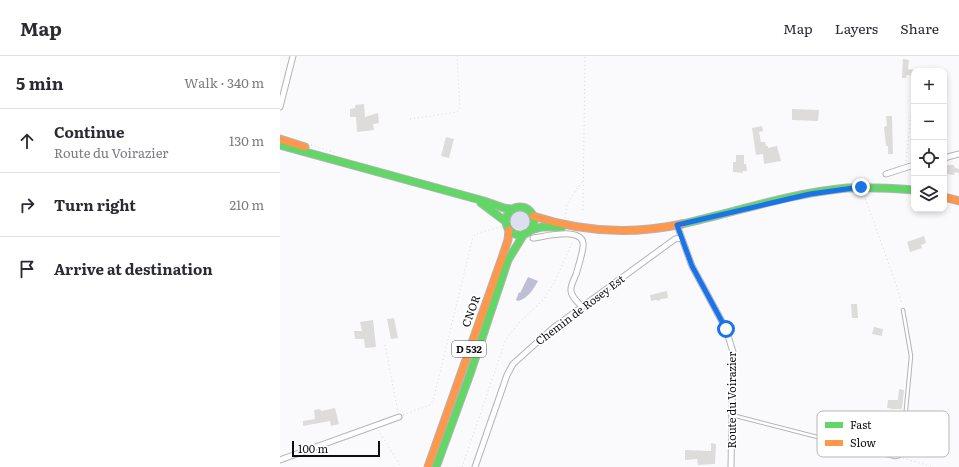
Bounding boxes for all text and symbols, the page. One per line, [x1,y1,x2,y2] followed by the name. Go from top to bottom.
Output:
[20,14,62,42] text: Map
[783,18,813,38] text: Map
[835,18,878,38] text: Layers
[900,18,939,38] text: Share
[911,68,947,212] map controls
[911,68,947,104] button: +
[16,70,64,95] text: 5 min
[184,73,264,92] text: Walk · 340 m
[911,104,947,140] button: −
[54,120,124,143] text: Continue
[16,130,38,152] icon: ahead
[229,131,264,150] text: 130 m
[911,140,947,176] button: locate
[54,143,168,162] text: Route du Voirazier
[911,176,947,212] button: layers
[852,178,870,196] route end
[54,193,136,216] text: Turn right
[16,194,38,216] icon: right
[229,195,264,214] text: 210 m
[54,257,213,280] text: Arrive at destination
[16,258,38,280] icon: arrive
[531,270,628,348] street label: Chemin de Rosey Est
[457,292,483,329] street label: CNOR
[717,320,735,338] route start
[452,341,486,357] road number: D 532
[723,351,739,448] street label: Route du Voirazier
[817,411,949,457] legend
[850,416,872,432] text: Fast
[850,434,876,450] text: Slow
[292,439,380,458] scale bar
[298,440,328,456] text: 100 m

